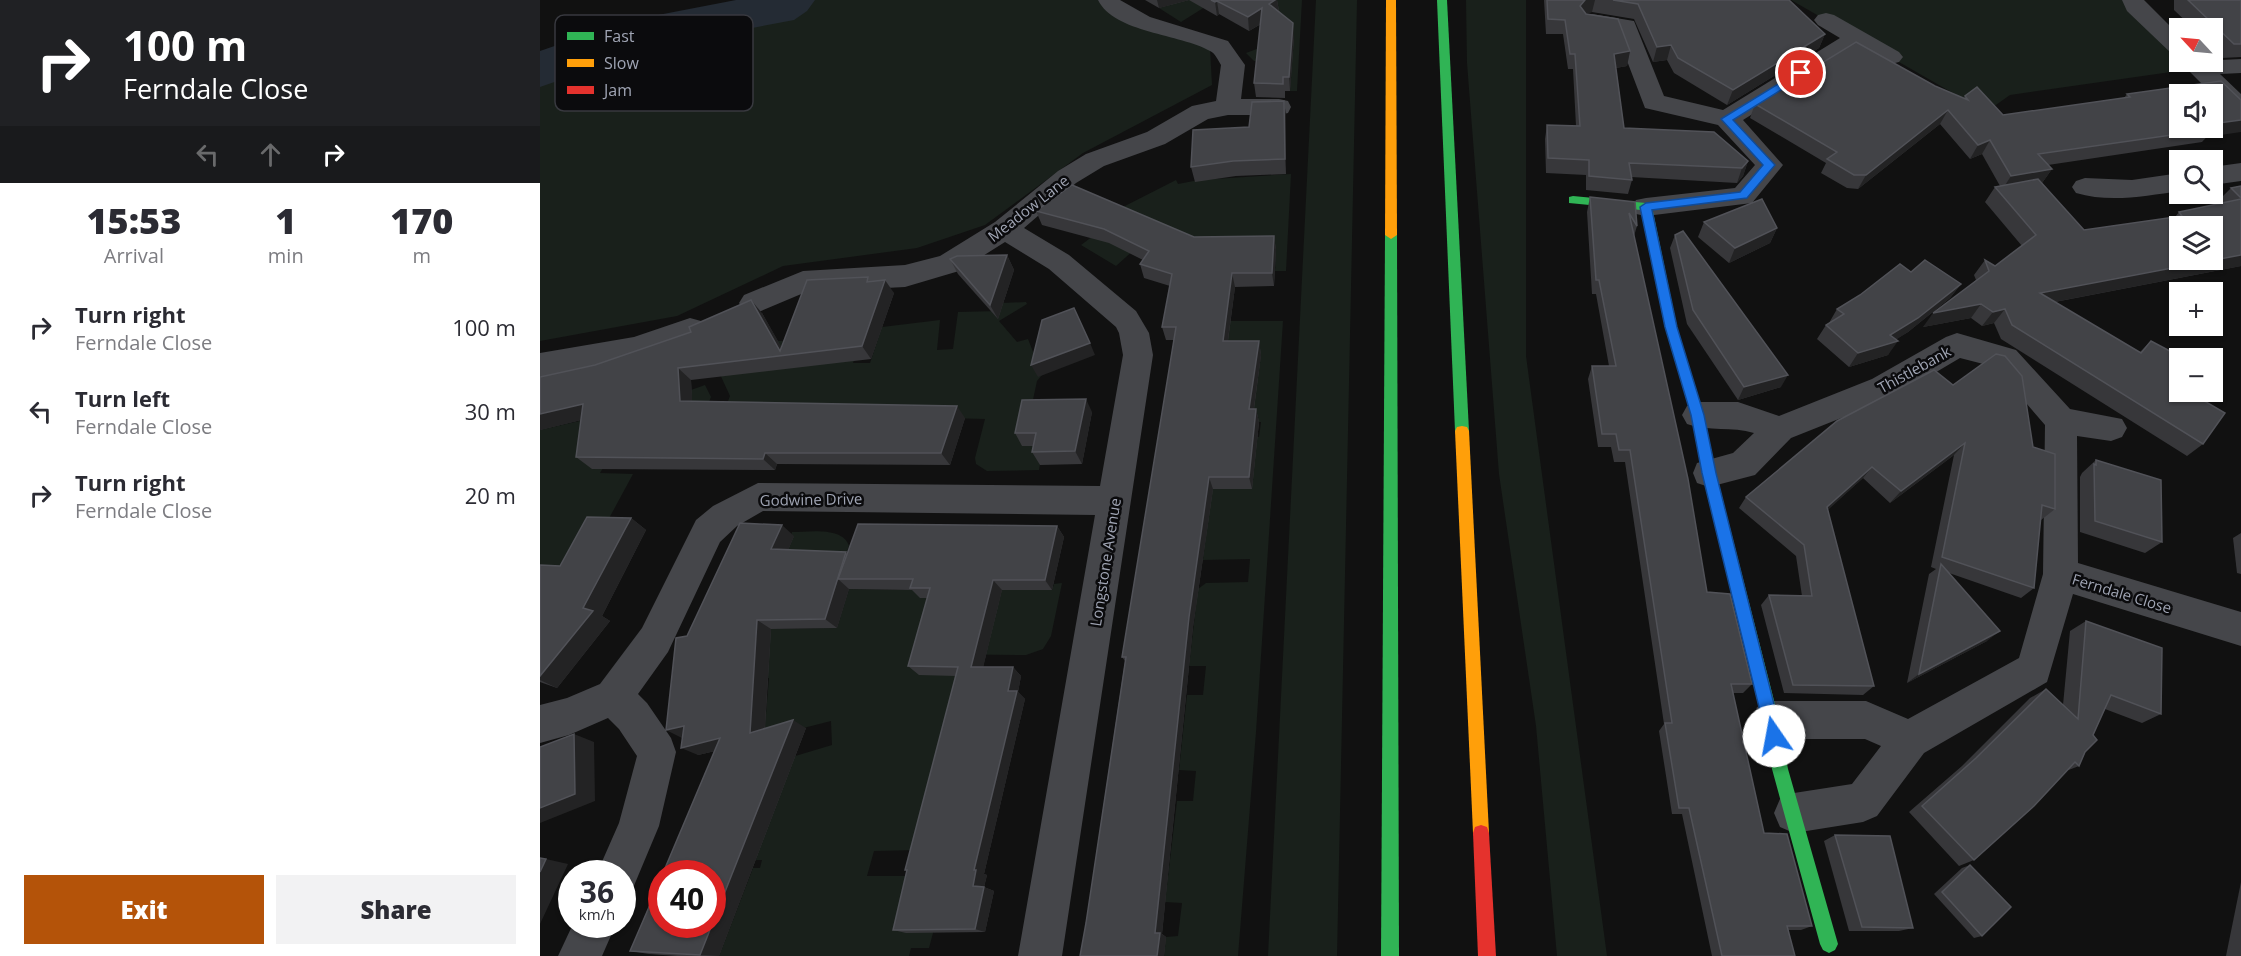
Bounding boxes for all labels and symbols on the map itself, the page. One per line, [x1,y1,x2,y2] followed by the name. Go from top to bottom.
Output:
[555,15,753,111] legend
[2169,18,2223,72] north arrow
[604,25,635,47] text: Fast
[1775,47,1826,98] pin
[604,52,639,74] text: Slow
[602,79,632,101] text: Jam
[983,170,1073,246] street label: Meadow Lane
[1874,341,1954,397] street label: Thistlebank
[759,488,863,510] street label: Godwine Drive
[1085,496,1125,628] street label: Longstone Avenue
[2070,568,2174,618] street label: Ferndale Close
[1742,704,1806,768] position arrow
[648,860,726,938] speed limit sign: 40

